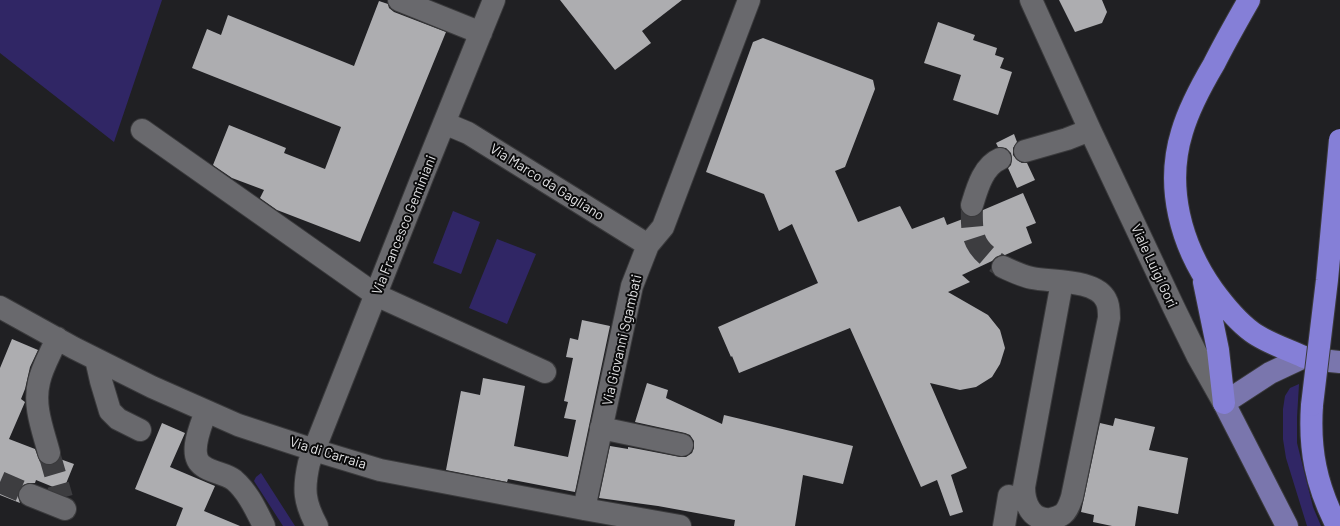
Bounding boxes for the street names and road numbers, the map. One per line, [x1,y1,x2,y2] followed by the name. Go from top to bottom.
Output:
[487,140,607,224] street label: Via Marco da Gagliano
[368,153,440,297] street label: Via Francesco Geminiani
[1127,222,1181,310] street label: Viale Luigi Gori
[599,273,645,407] street label: Via Giovanni Sgambati
[288,433,368,473] street label: Via di Carraia

